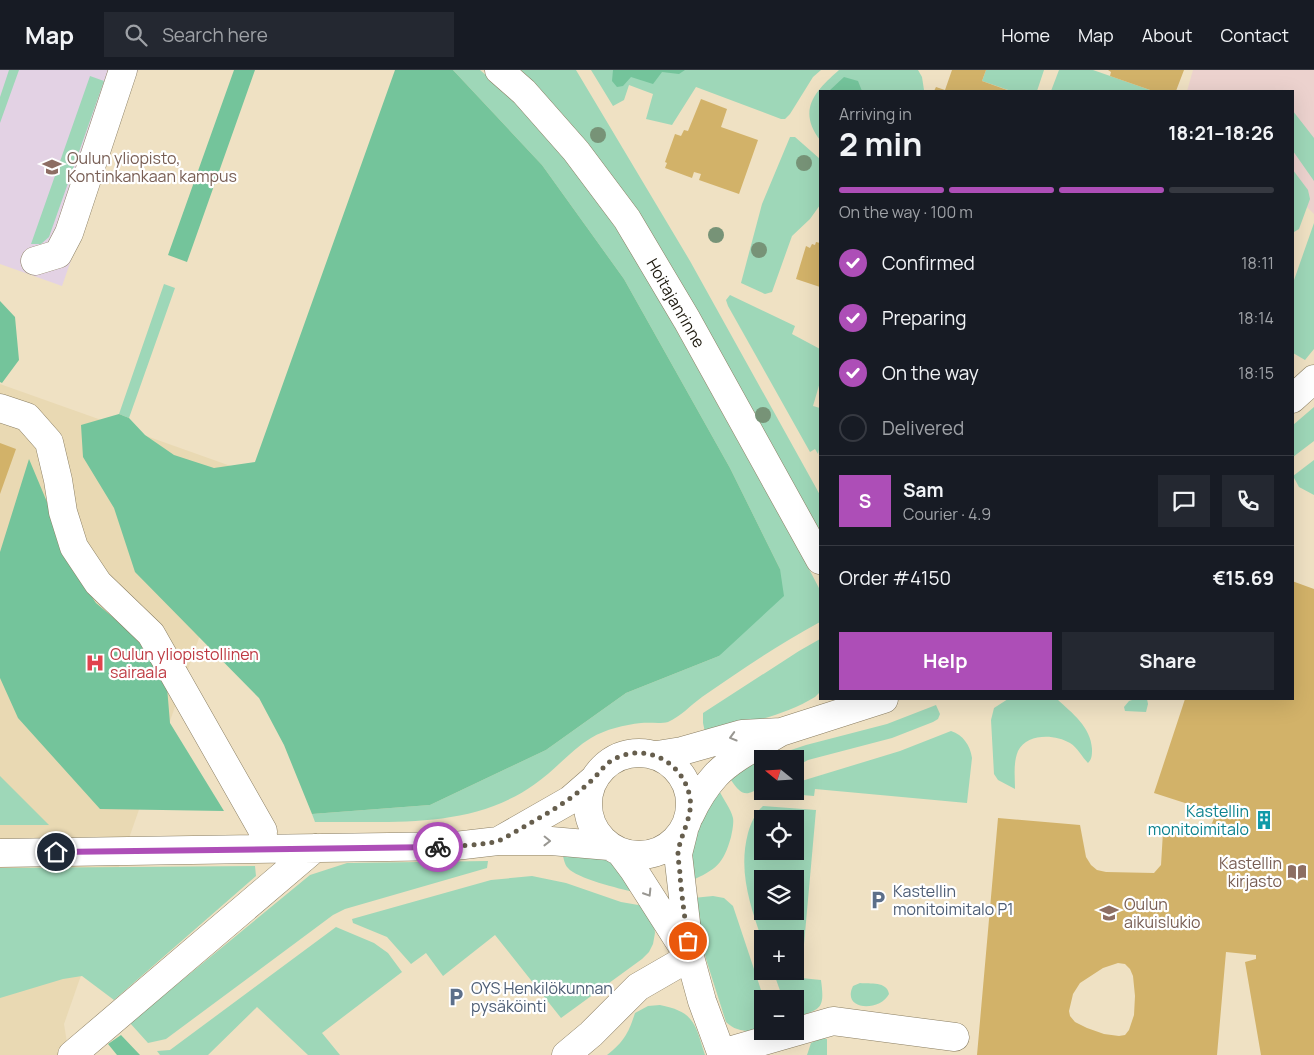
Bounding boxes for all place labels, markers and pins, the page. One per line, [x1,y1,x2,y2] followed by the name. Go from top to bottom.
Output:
[67,147,237,187] place label: Oulun yliopisto, Kontinkankaan kampus
[41,156,63,178] school or university icon: Oulun yliopisto, Kontinkankaan kampus
[110,643,259,683] place label: Oulun yliopistollinen sairaala
[84,652,106,674] hospital icon: Oulun yliopistollinen sairaala
[1148,800,1249,840] place label: Kastellin monitoimitalo
[1253,809,1275,831] building icon: Kastellin monitoimitalo
[35,831,77,873] pin
[1219,852,1282,892] place label: Kastellin kirjasto
[1286,861,1308,883] library icon: Kastellin kirjasto
[893,880,1013,920] place label: Kastellin monitoimitalo P1
[867,889,889,911] parking icon: Kastellin monitoimitalo P1
[1124,893,1201,933] place label: Oulun aikuislukio
[1098,902,1120,924] school or university icon: Oulun aikuislukio
[667,920,709,962] pin
[471,977,613,1017] place label: OYS Henkilökunnan pysäköinti
[445,986,467,1008] parking icon: OYS Henkilökunnan pysäköinti

